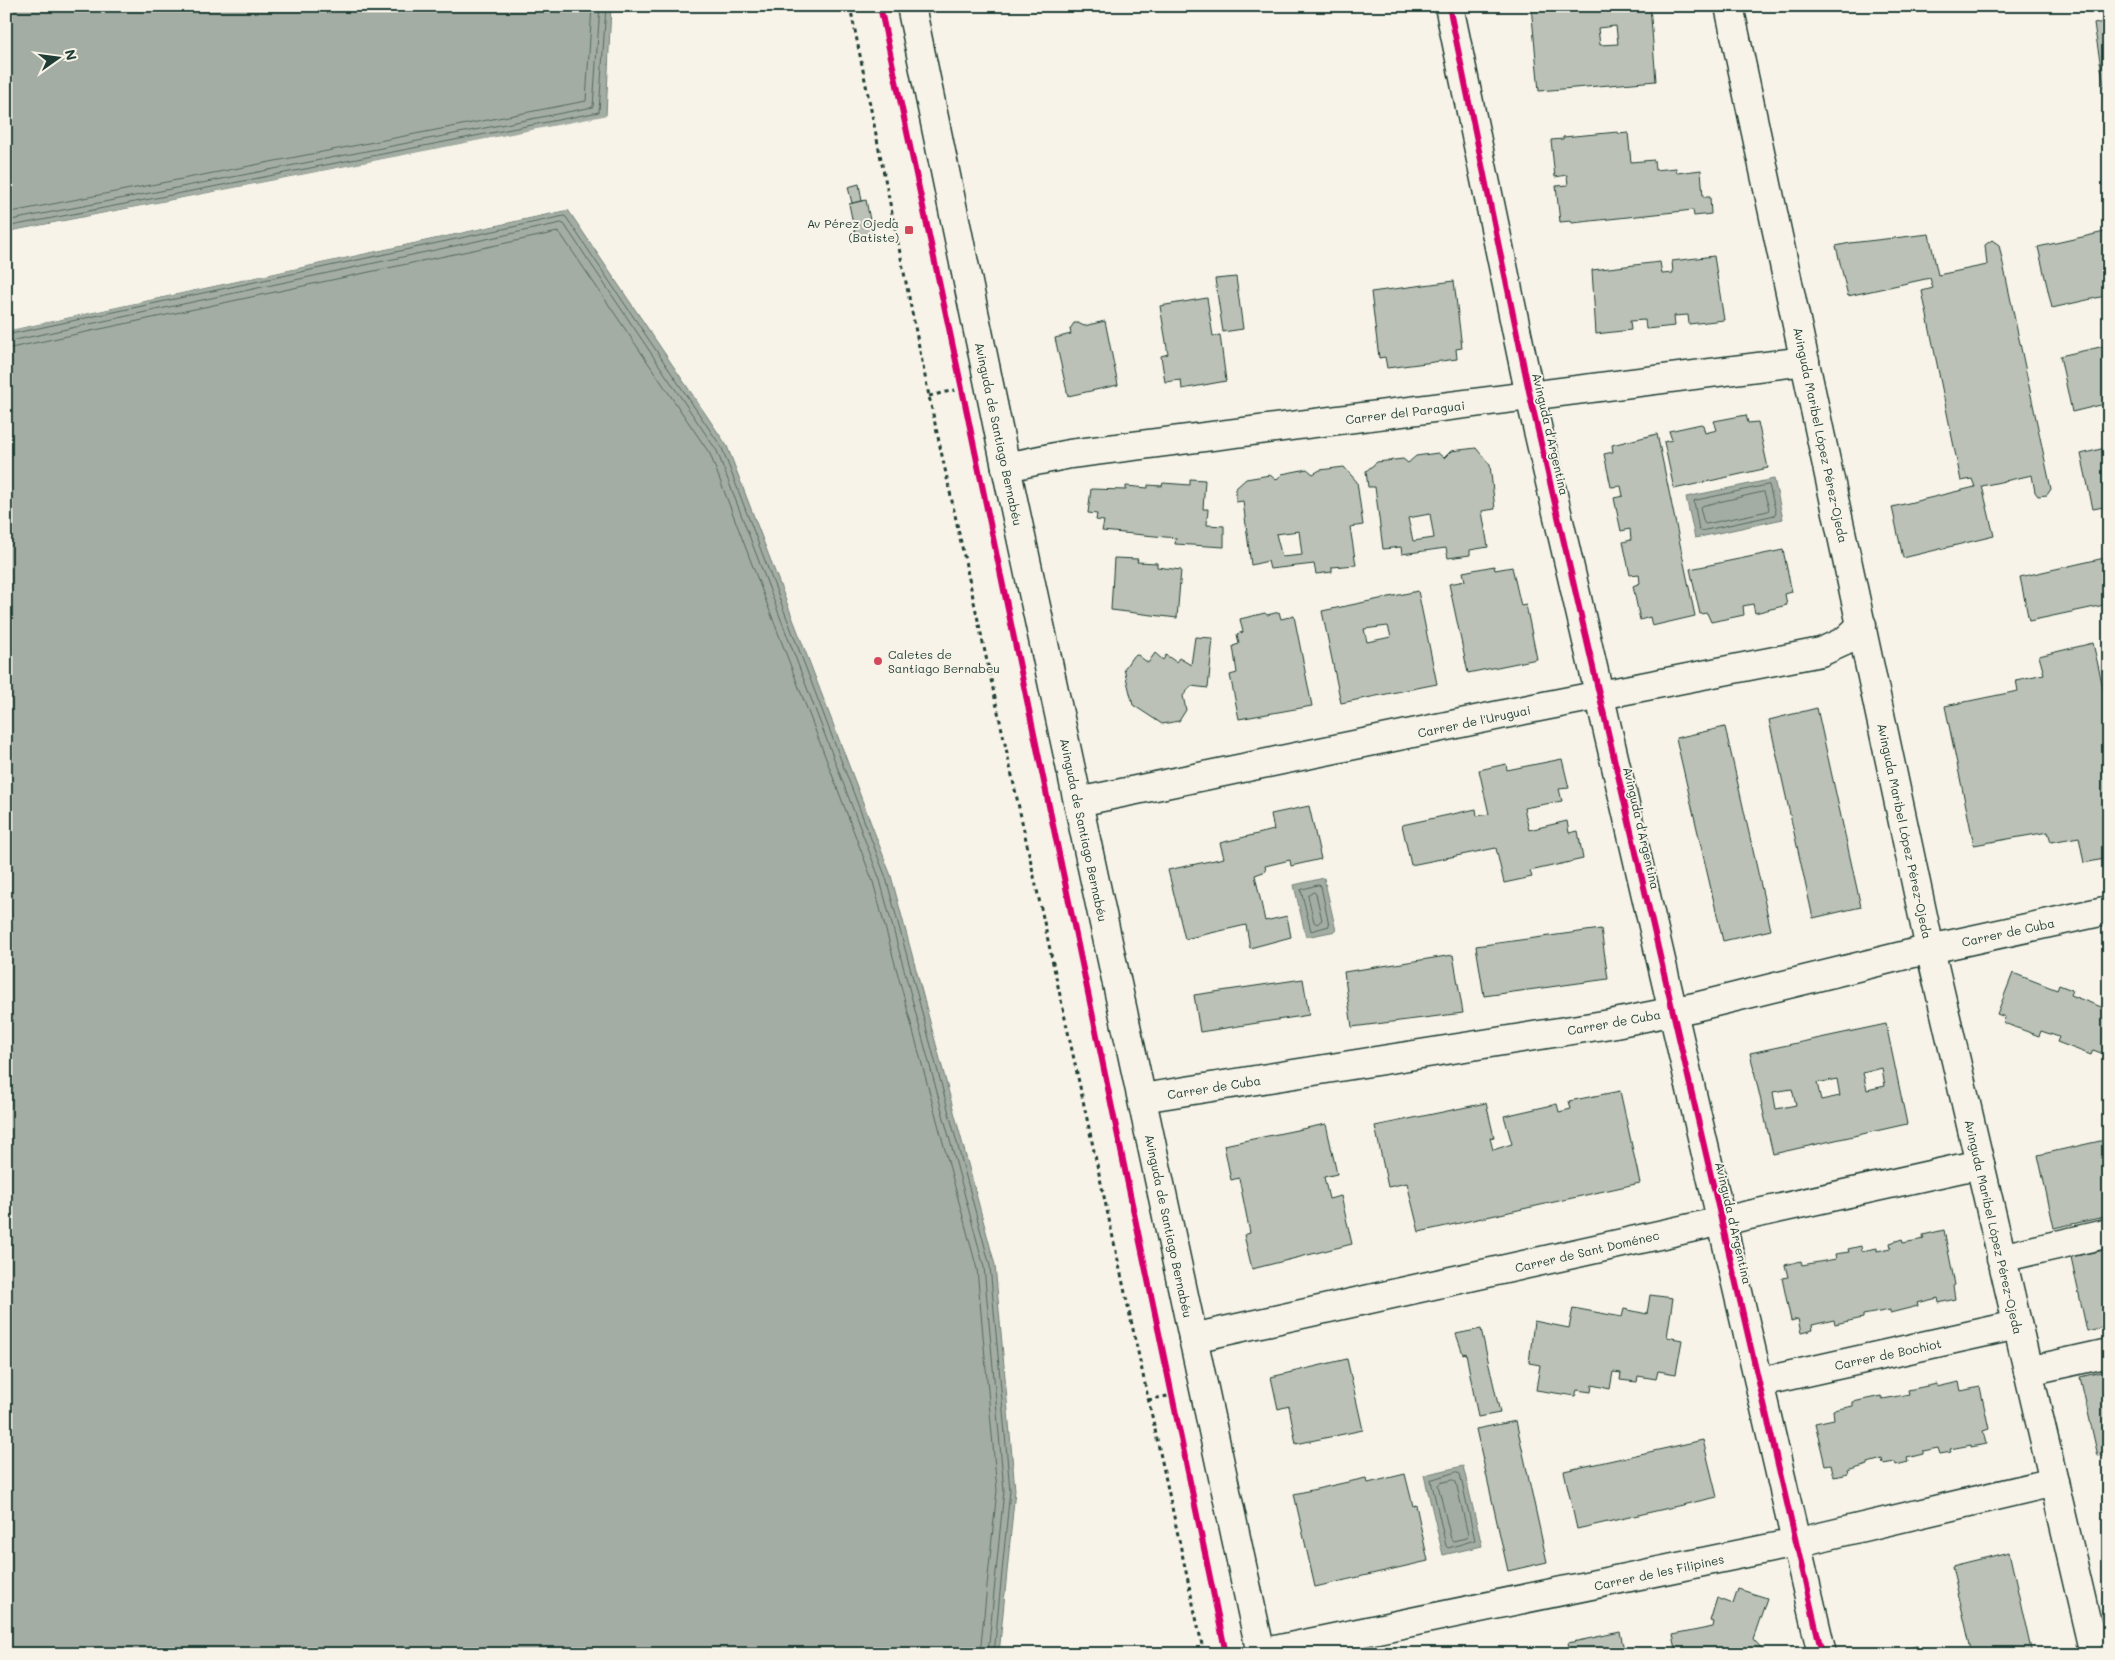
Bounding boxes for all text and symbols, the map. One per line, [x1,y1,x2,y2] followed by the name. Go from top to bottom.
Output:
[32,32,82,82] north arrow
[61,47,82,62] text: N
[807,215,899,245] place label: Av Pérez Ojeda (Batiste)
[903,224,915,236] marker: Av Pérez Ojeda (Batiste)
[1790,326,1852,544] street label: Avinguda Maribel López Pérez-Ojeda
[972,341,1026,527] street label: Avinguda de Santiago Bernabéu
[1529,371,1573,497] street label: Avinguda d'Argentina
[1344,397,1466,427] street label: Carrer del Paraguai
[888,646,1000,676] place label: Caletes de Santiago Bernabeu
[872,655,884,667] marker: Caletes de Santiago Bernabeu
[1416,701,1532,741] street label: Carrer de l'Uruguai
[1874,722,1936,940] street label: Avinguda Maribel López Pérez-Ojeda
[1057,737,1111,923] street label: Avinguda de Santiago Bernabéu
[1620,765,1664,891] street label: Avinguda d'Argentina
[1960,914,2056,950] street label: Carrer de Cuba
[1566,1006,1662,1038] street label: Carrer de Cuba
[1166,1072,1262,1102] street label: Carrer de Cuba
[1961,1118,2027,1336] street label: Avinguda Maribel López Pérez-Ojeda
[1142,1133,1196,1319] street label: Avinguda de Santiago Bernabéu
[1712,1160,1756,1286] street label: Avinguda d'Argentina
[1513,1227,1661,1275] street label: Carrer de Sant Doménec
[1833,1335,1943,1373] street label: Carrer de Bochiot
[1593,1550,1726,1594] street label: Carrer de les Filipines

